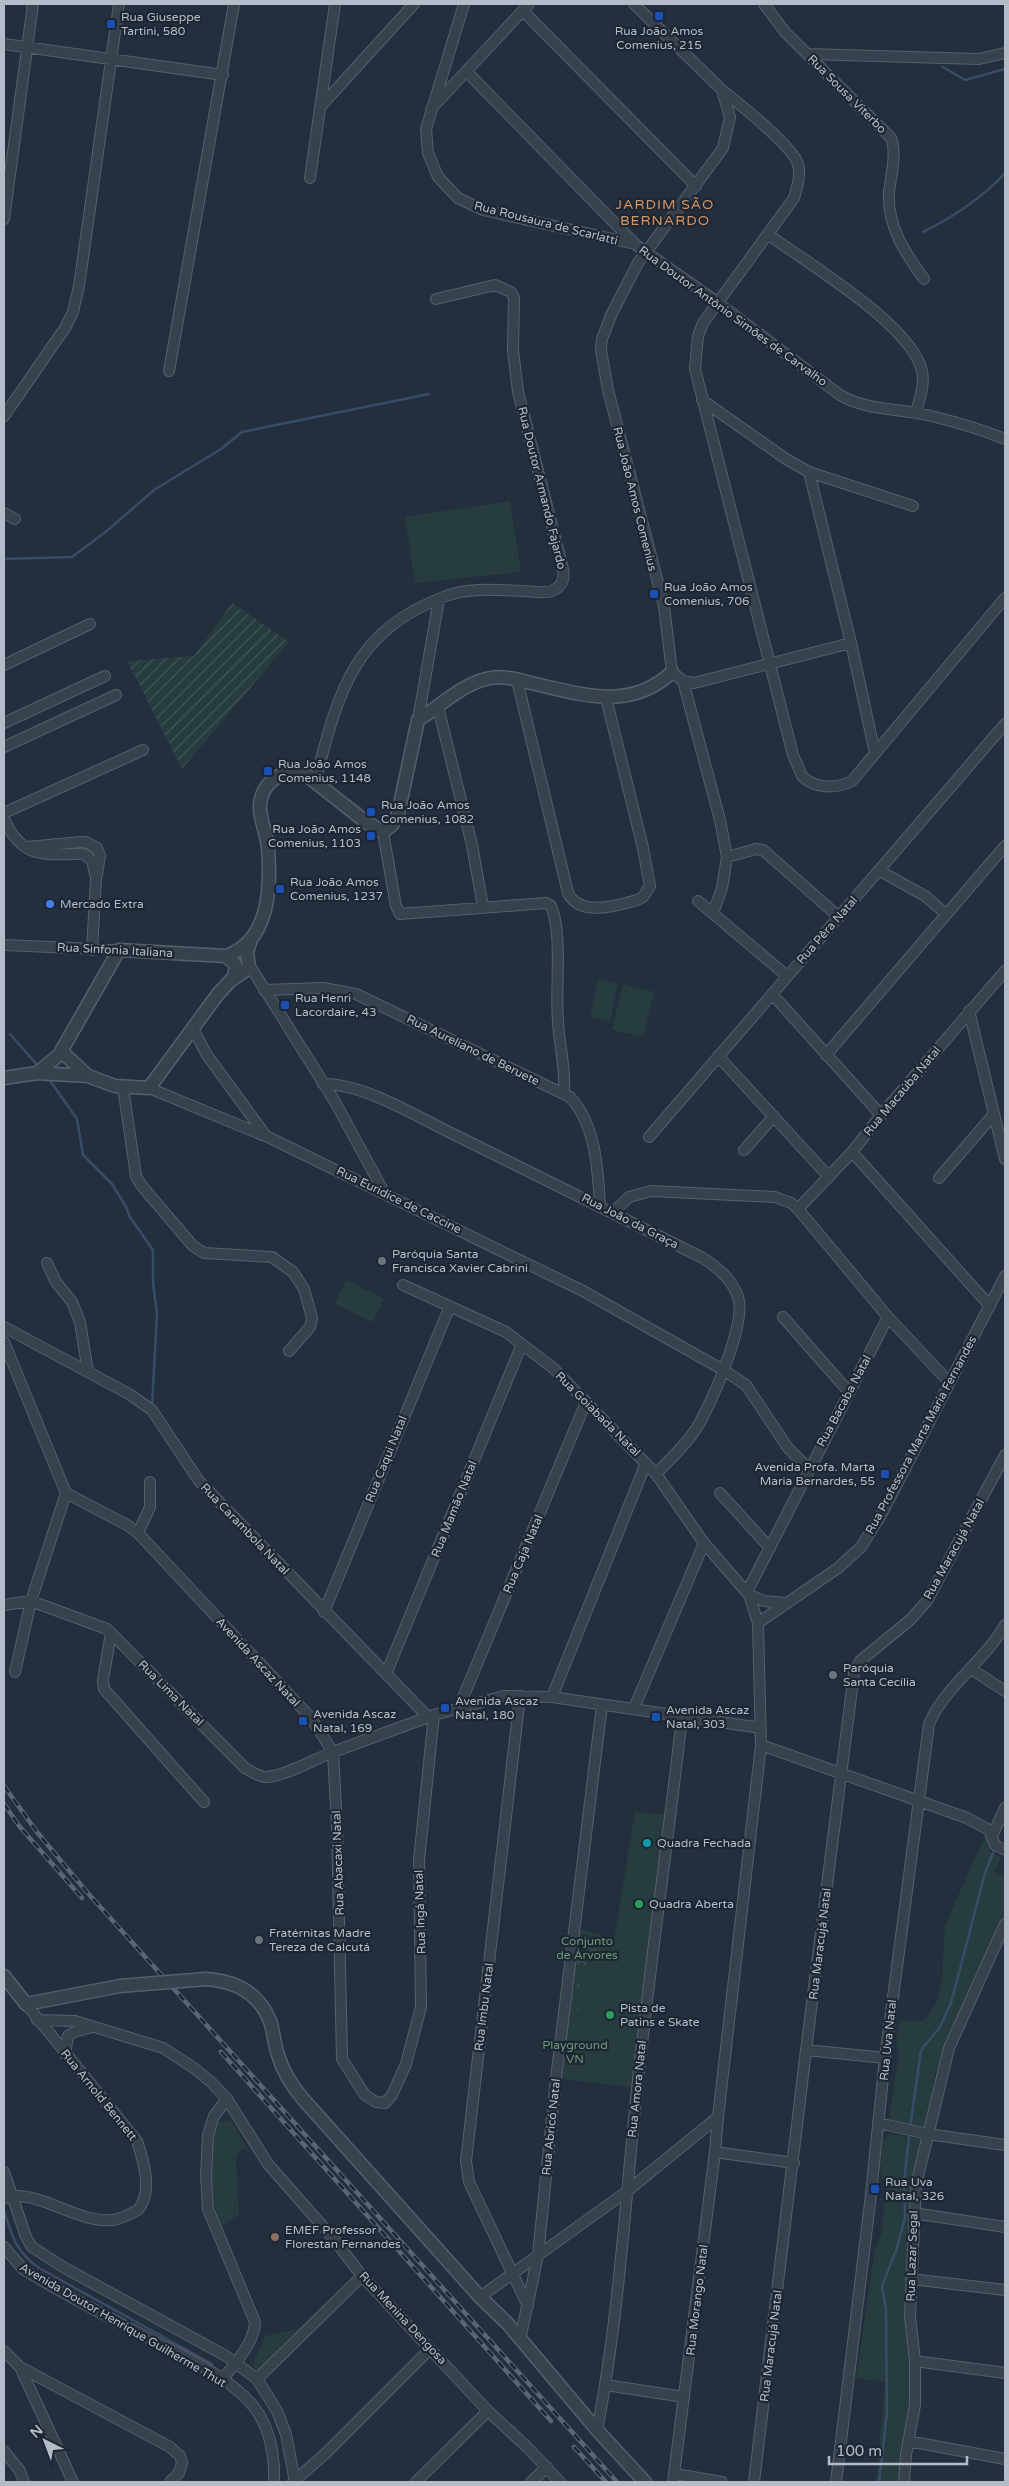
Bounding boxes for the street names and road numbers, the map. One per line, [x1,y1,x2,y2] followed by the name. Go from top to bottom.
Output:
[805,52,889,136] street label: Rua Sousa Viterbo
[473,198,619,248] street label: Rua Rousaura de Scarlatti
[636,243,830,389] street label: Rua Doutor Antônio Simões de Carvalho
[515,405,569,571] street label: Rua Doutor Armando Fajardo
[610,425,660,573] street label: Rua João Amos Comenius
[794,893,860,967] street label: Rua Pêra Natal
[57,940,173,960] street label: Rua Sinfonia Italiana
[404,1012,542,1088] street label: Rua Aureliano de Beruete
[860,1043,944,1139] street label: Rua Macaúba Natal
[334,1164,464,1236] street label: Rua Euridice de Caccine
[579,1191,681,1251] street label: Rua João da Graça
[863,1333,980,1537] street label: Rua Professora Marta Maria Fernandes
[814,1353,874,1449] street label: Rua Bacaba Natal
[553,1369,643,1459] street label: Rua Goiabada Natal
[362,1414,410,1504] street label: Rua Caqui Natal
[428,1459,480,1559] street label: Rua Mamão Natal
[198,1480,292,1578] street label: Rua Carambola Natal
[921,1496,987,1602] street label: Rua Maracujá Natal
[500,1512,546,1596] street label: Rua Caja Natal
[213,1615,303,1709] street label: Avenida Ascaz Natal
[135,1657,207,1729] street label: Rua Lima Natal
[329,1810,347,1916] street label: Rua Abacaxi Natal
[412,1870,428,1954] street label: Rua Ingá Natal
[806,1887,834,2001] street label: Rua Maracujá Natal
[472,1962,496,2052] street label: Rua Imbu Natal
[877,1999,899,2081] street label: Rua Uva Natal
[625,2040,649,2138] street label: Rua Amora Natal
[58,2047,140,2144] street label: Rua Arnold Bennett
[539,2078,563,2176] street label: Rua Abricó Natal
[903,2210,921,2302] street label: Rua Lazar Segal
[683,2244,711,2356] street label: Rua Morango Natal
[17,2260,229,2390] street label: Avenida Doutor Henrique Guilherme Thut
[356,2269,450,2367] street label: Rua Menina Dengosa
[757,2289,785,2403] street label: Rua Maracujá Natal

